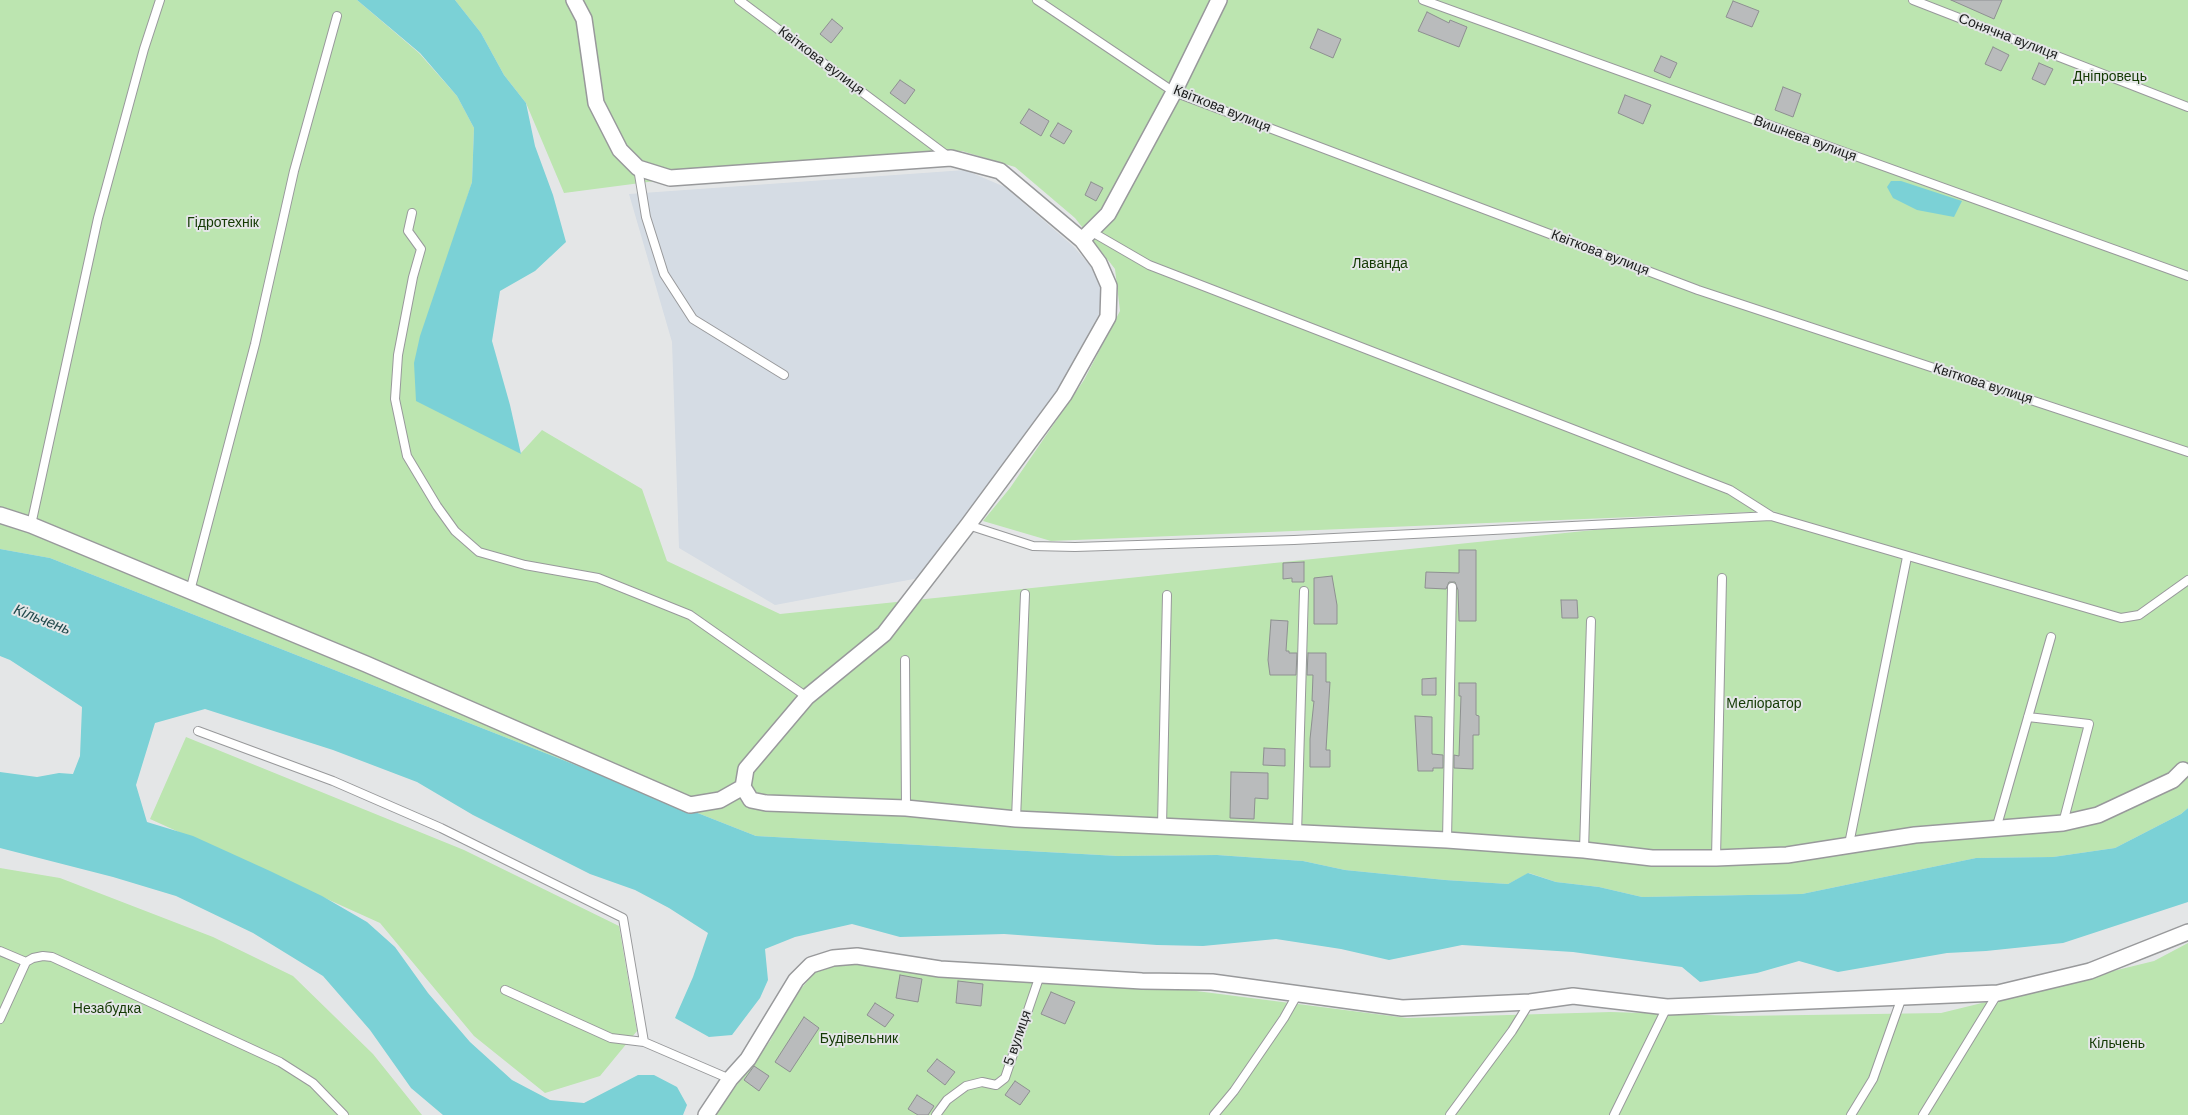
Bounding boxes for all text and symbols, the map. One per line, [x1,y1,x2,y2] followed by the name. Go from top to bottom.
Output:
[1956,10,2060,64] street label: Сонячна вулиця
[775,23,867,99] street label: Квіткова вулиця
[2073,69,2147,85] park label: Дніпровець
[1171,82,1273,136] street label: Квіткова вулиця
[1751,113,1859,165] street label: Вишнева вулиця
[187,215,259,231] park label: Гідротехнік
[1549,227,1651,279] street label: Квіткова вулиця
[1352,256,1408,272] park label: Лаванда
[1931,360,2035,408] street label: Квіткова вулиця
[11,601,73,639] water label: Кільчень
[1726,696,1802,712] park label: Меліоратор
[73,1001,141,1017] park label: Незабудка
[1001,1008,1035,1068] street label: 5 вулиця
[820,1031,898,1047] park label: Будівельник
[2089,1036,2145,1052] park label: Кільчень

